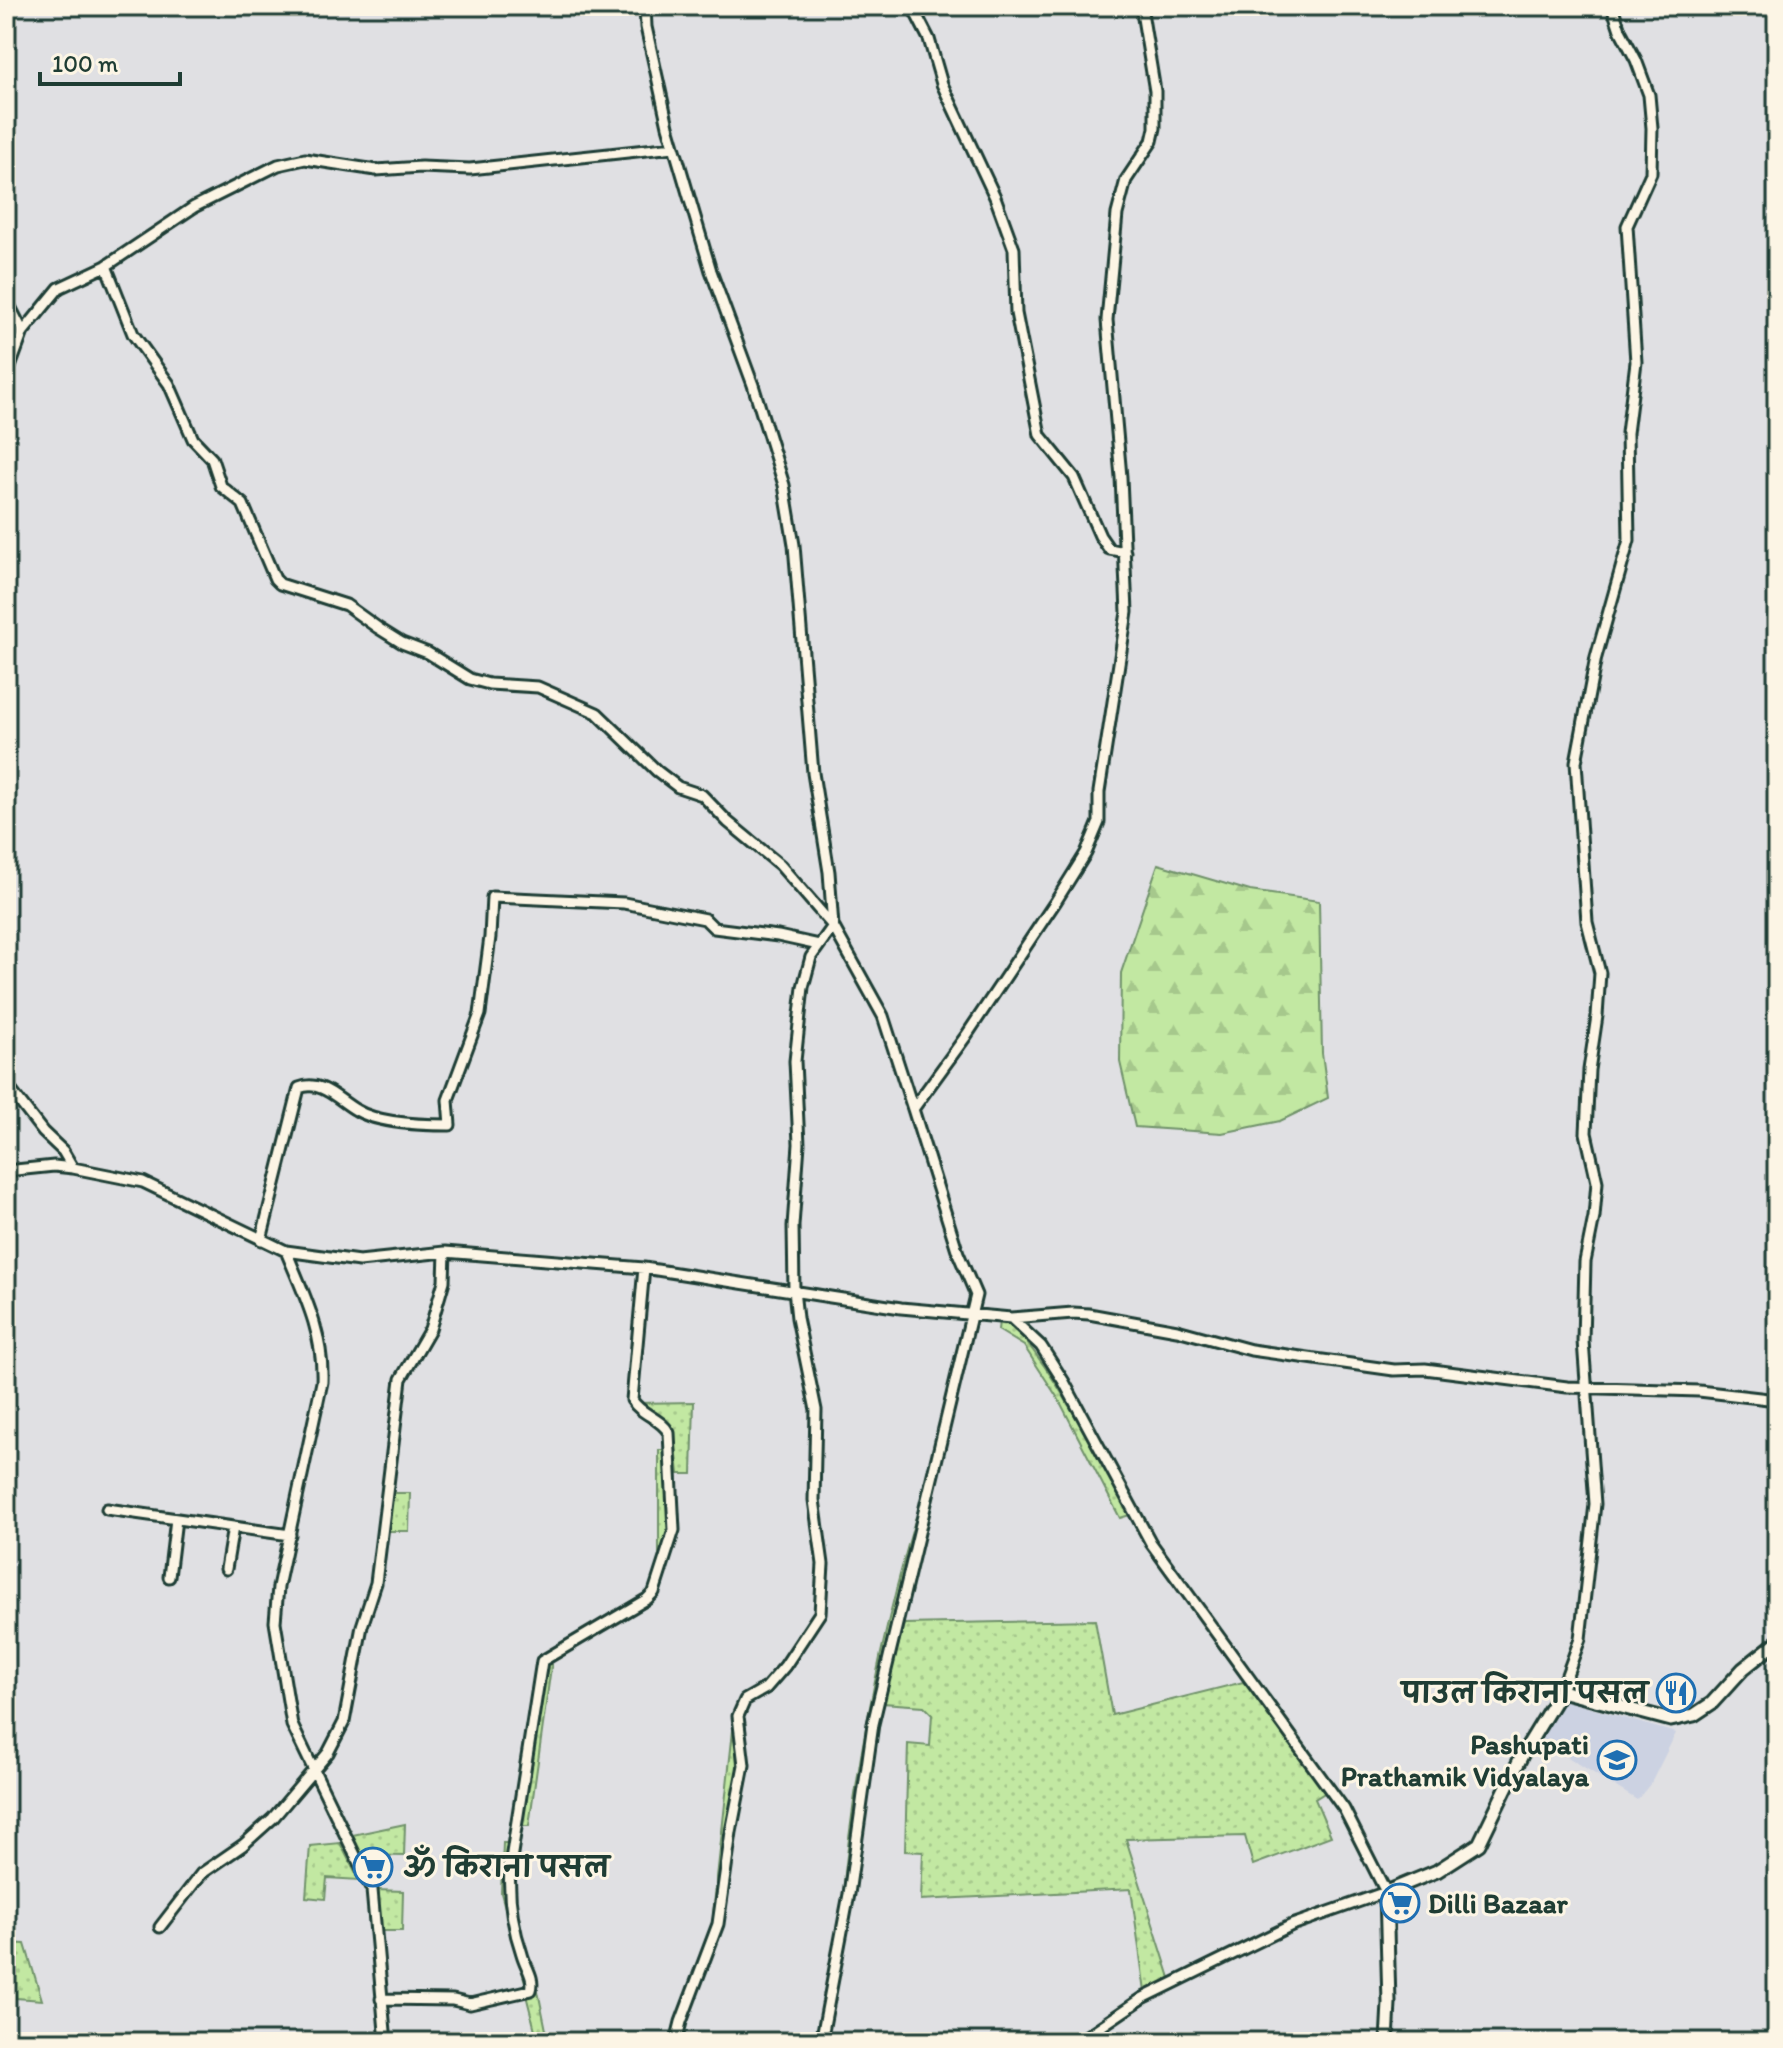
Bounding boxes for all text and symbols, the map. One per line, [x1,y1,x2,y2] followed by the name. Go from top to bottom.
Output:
[40,36,180,86] scale bar
[52,49,118,78] text: 100 m
[1399,1671,1651,1710] place label: पाउल किराना पसल
[1655,1672,1697,1714] restaurant icon: पाउल किराना पसल
[1341,1727,1589,1793] place label: Pashupati Prathamik Vidyalaya
[1596,1739,1638,1781] school or university icon: Pashupati Prathamik Vidyalaya
[401,1844,612,1884] place label: ॐ किराना पसल
[352,1846,394,1888] supermarket icon: ॐ किराना पसल
[1379,1882,1421,1924] supermarket icon: Dilli Bazaar
[1428,1886,1569,1920] place label: Dilli Bazaar

